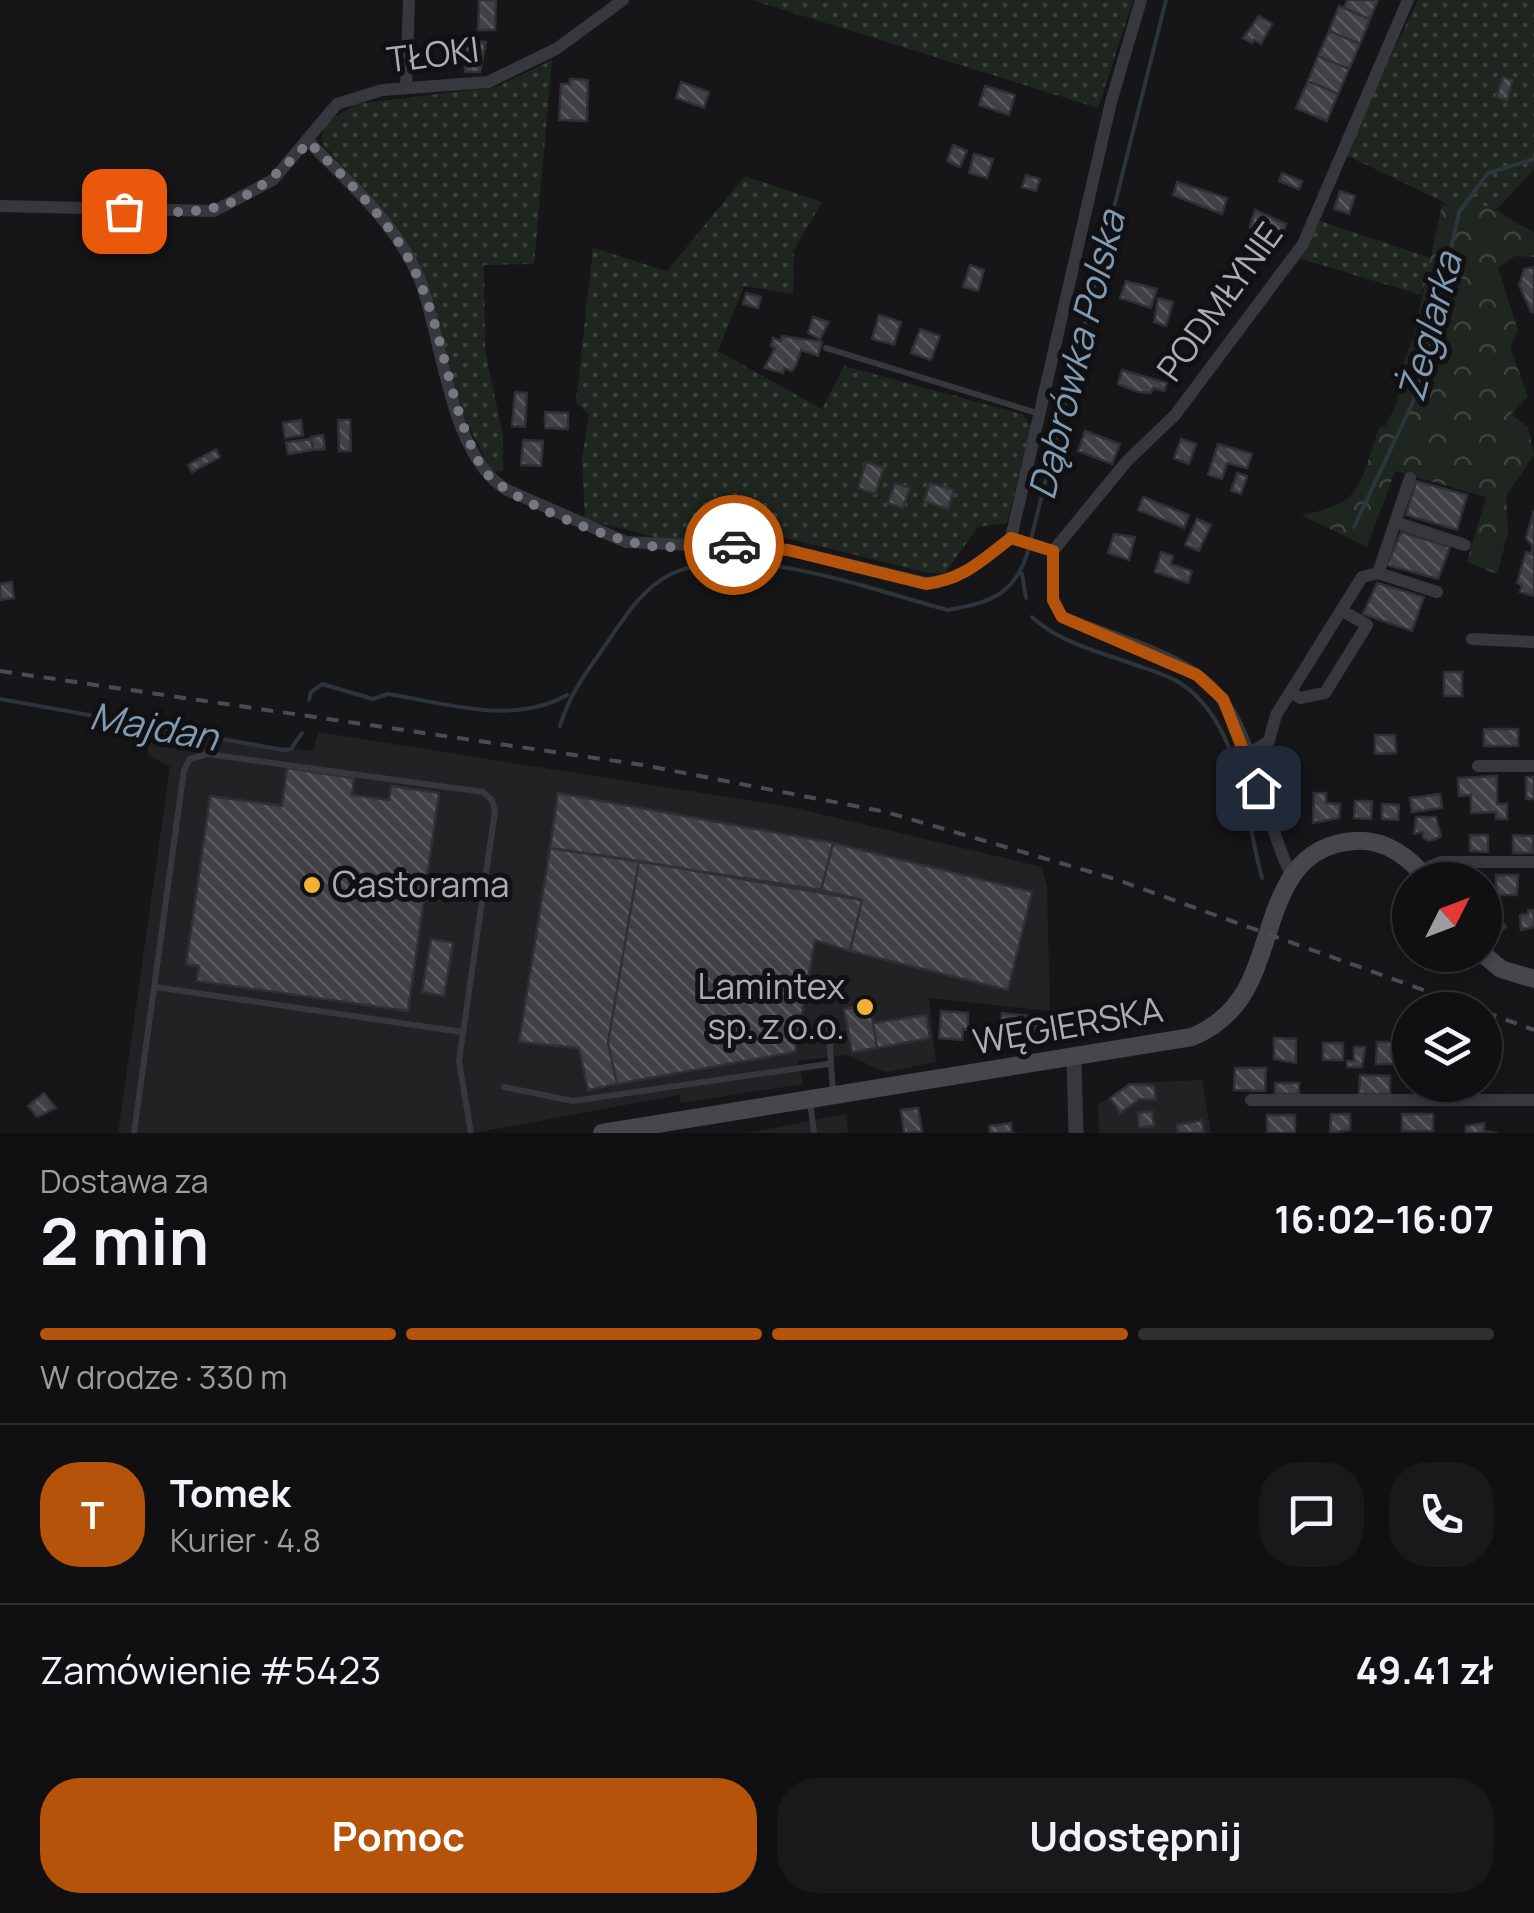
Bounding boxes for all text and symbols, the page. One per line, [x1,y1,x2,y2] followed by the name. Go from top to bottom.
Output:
[384,25,482,83] street label: TŁOKI
[82,169,167,254] pin
[97,184,152,239] icon: bag
[1014,203,1136,504] water label: Dąbrówka Polska
[1145,212,1293,391] street label: PODMŁYNIE
[1383,245,1473,406] water label: Żeglarka
[684,495,784,595] courier
[707,518,762,573] icon: car
[86,688,224,762] water label: Majdan
[1216,746,1301,831] pin
[1231,761,1286,816] icon: home
[332,860,509,908] place label: Castorama
[1392,862,1502,972] north arrow
[1392,862,1502,1102] map controls
[301,874,323,896] marker: Castorama
[698,962,846,1050] place label: Lamintex sp. z o.o.
[969,985,1167,1065] street label: WĘGIERSKA
[1392,992,1502,1102] button: layers
[854,996,876,1018] marker: Lamintex sp. z o.o.
[40,1159,209,1203] text: Dostawa za
[1274,1192,1494,1244] text: 16:02–16:07
[40,1196,209,1285] text: 2 min
[40,1355,287,1399] text: W drodze · 330 m
[1259,1462,1364,1567] button: chat
[1389,1462,1494,1567] button: phone
[170,1466,291,1518] text: Tomek
[81,1488,104,1540] text: T
[170,1518,321,1562] text: Kurier · 4.8
[40,1643,381,1695] text: Zamówienie #5423
[1356,1643,1494,1695] text: 49.41 zł
[40,1778,757,1893] button: Pomoc
[777,1778,1494,1893] button: Udostępnij

